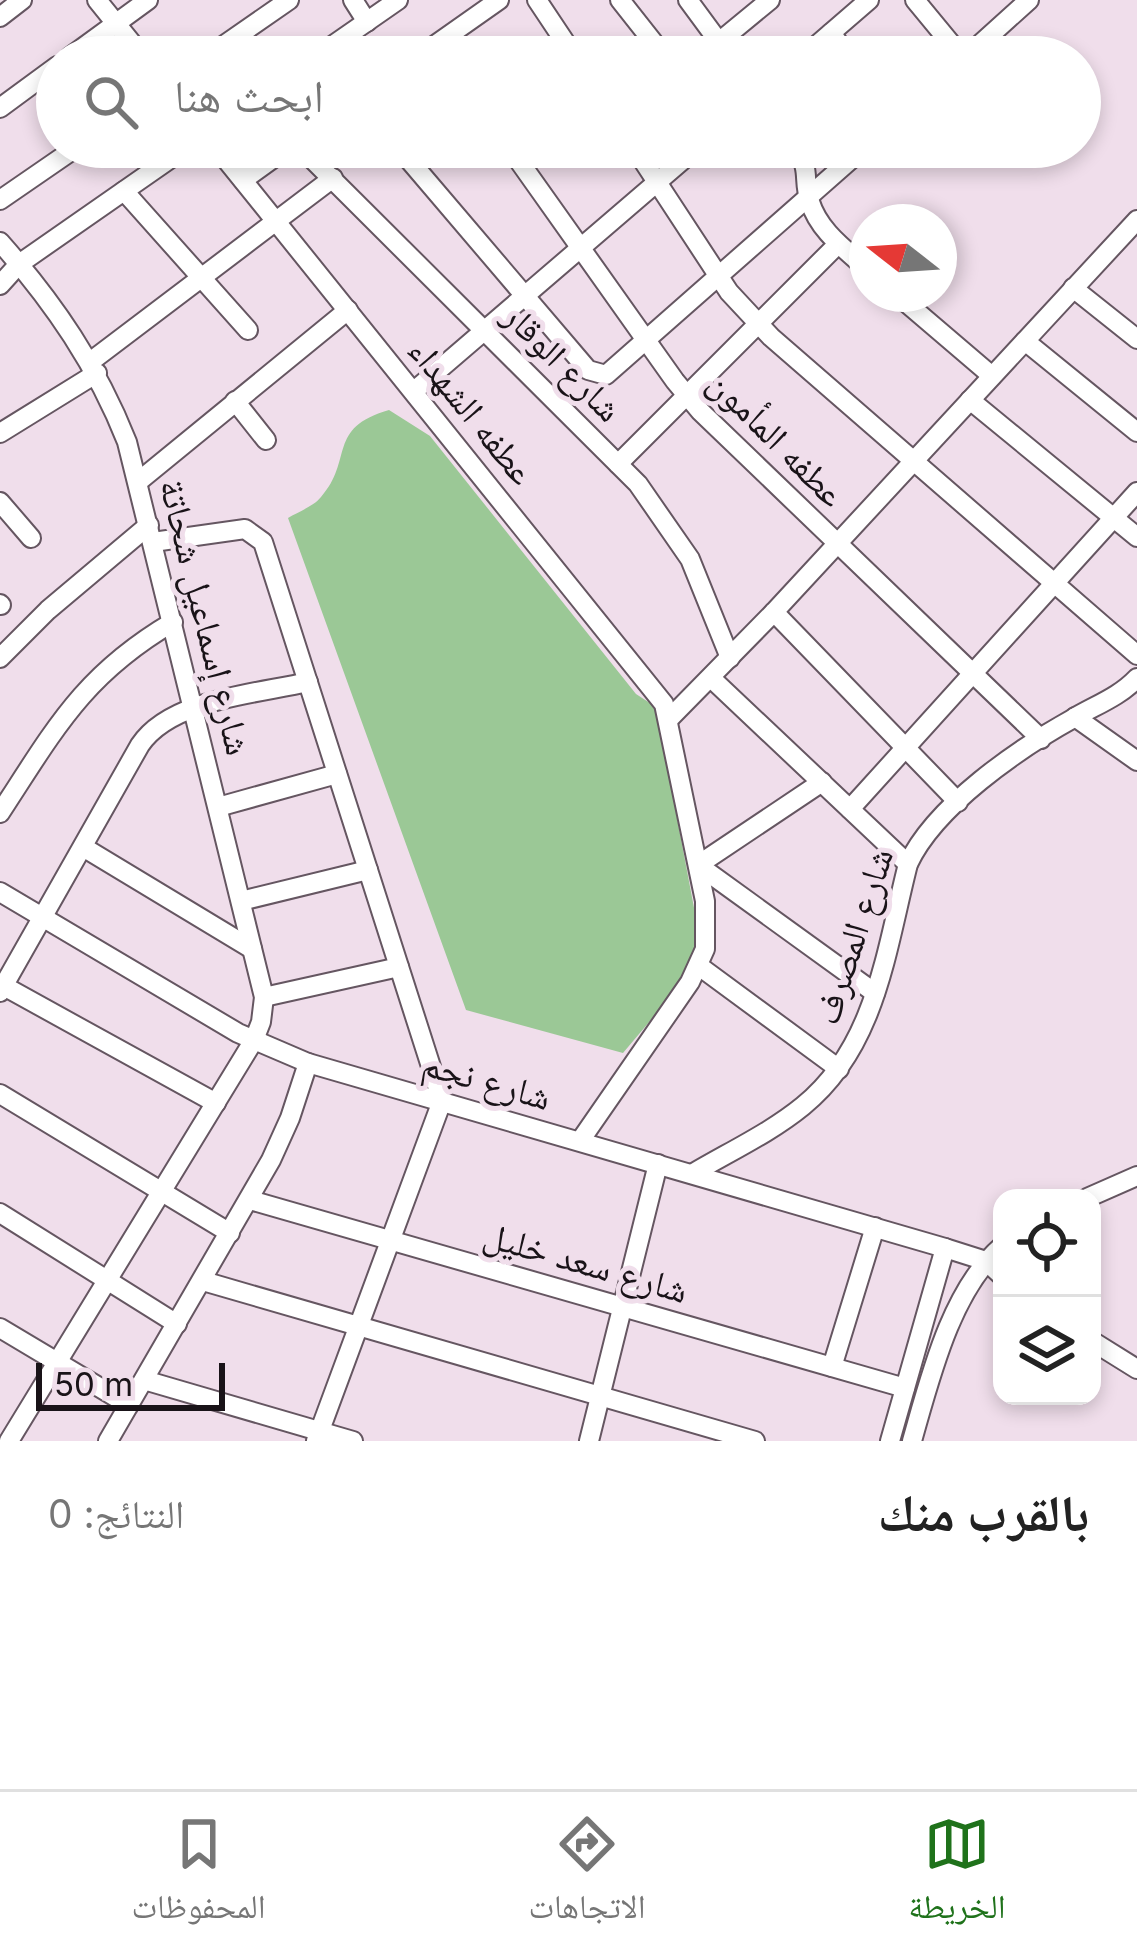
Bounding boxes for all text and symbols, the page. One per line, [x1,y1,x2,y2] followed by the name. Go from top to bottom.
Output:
[36,36,1101,168] search box
[174,68,324,123] text: ابحث هنا
[78,69,144,135] icon: search
[849,204,957,312] north arrow
[493,293,631,431] street label: شارع الوقار
[399,329,545,493] street label: عطفه الشهداء
[699,360,855,516] street label: عطفه المأمون
[149,475,262,760] street label: شارع إسماعيل شحاتة
[804,842,903,1030] street label: شارع المصرف
[417,1041,556,1121] street label: شارع نجم
[993,1189,1101,1405] map controls
[993,1189,1101,1297] button: locate
[479,1212,693,1313] street label: شارع سعد خليل
[993,1297,1101,1405] button: layers
[36,1357,225,1410] scale bar
[54,1364,133,1404] text: 50 m
[878,1482,1089,1543] text: بالقرب منك
[48,1490,184,1537] text: النتائج: 0
[131,1811,266,1939] tab: المحفوظات
[528,1811,646,1939] tab: الاتجاهات
[908,1811,1006,1939] tab: الخريطة

